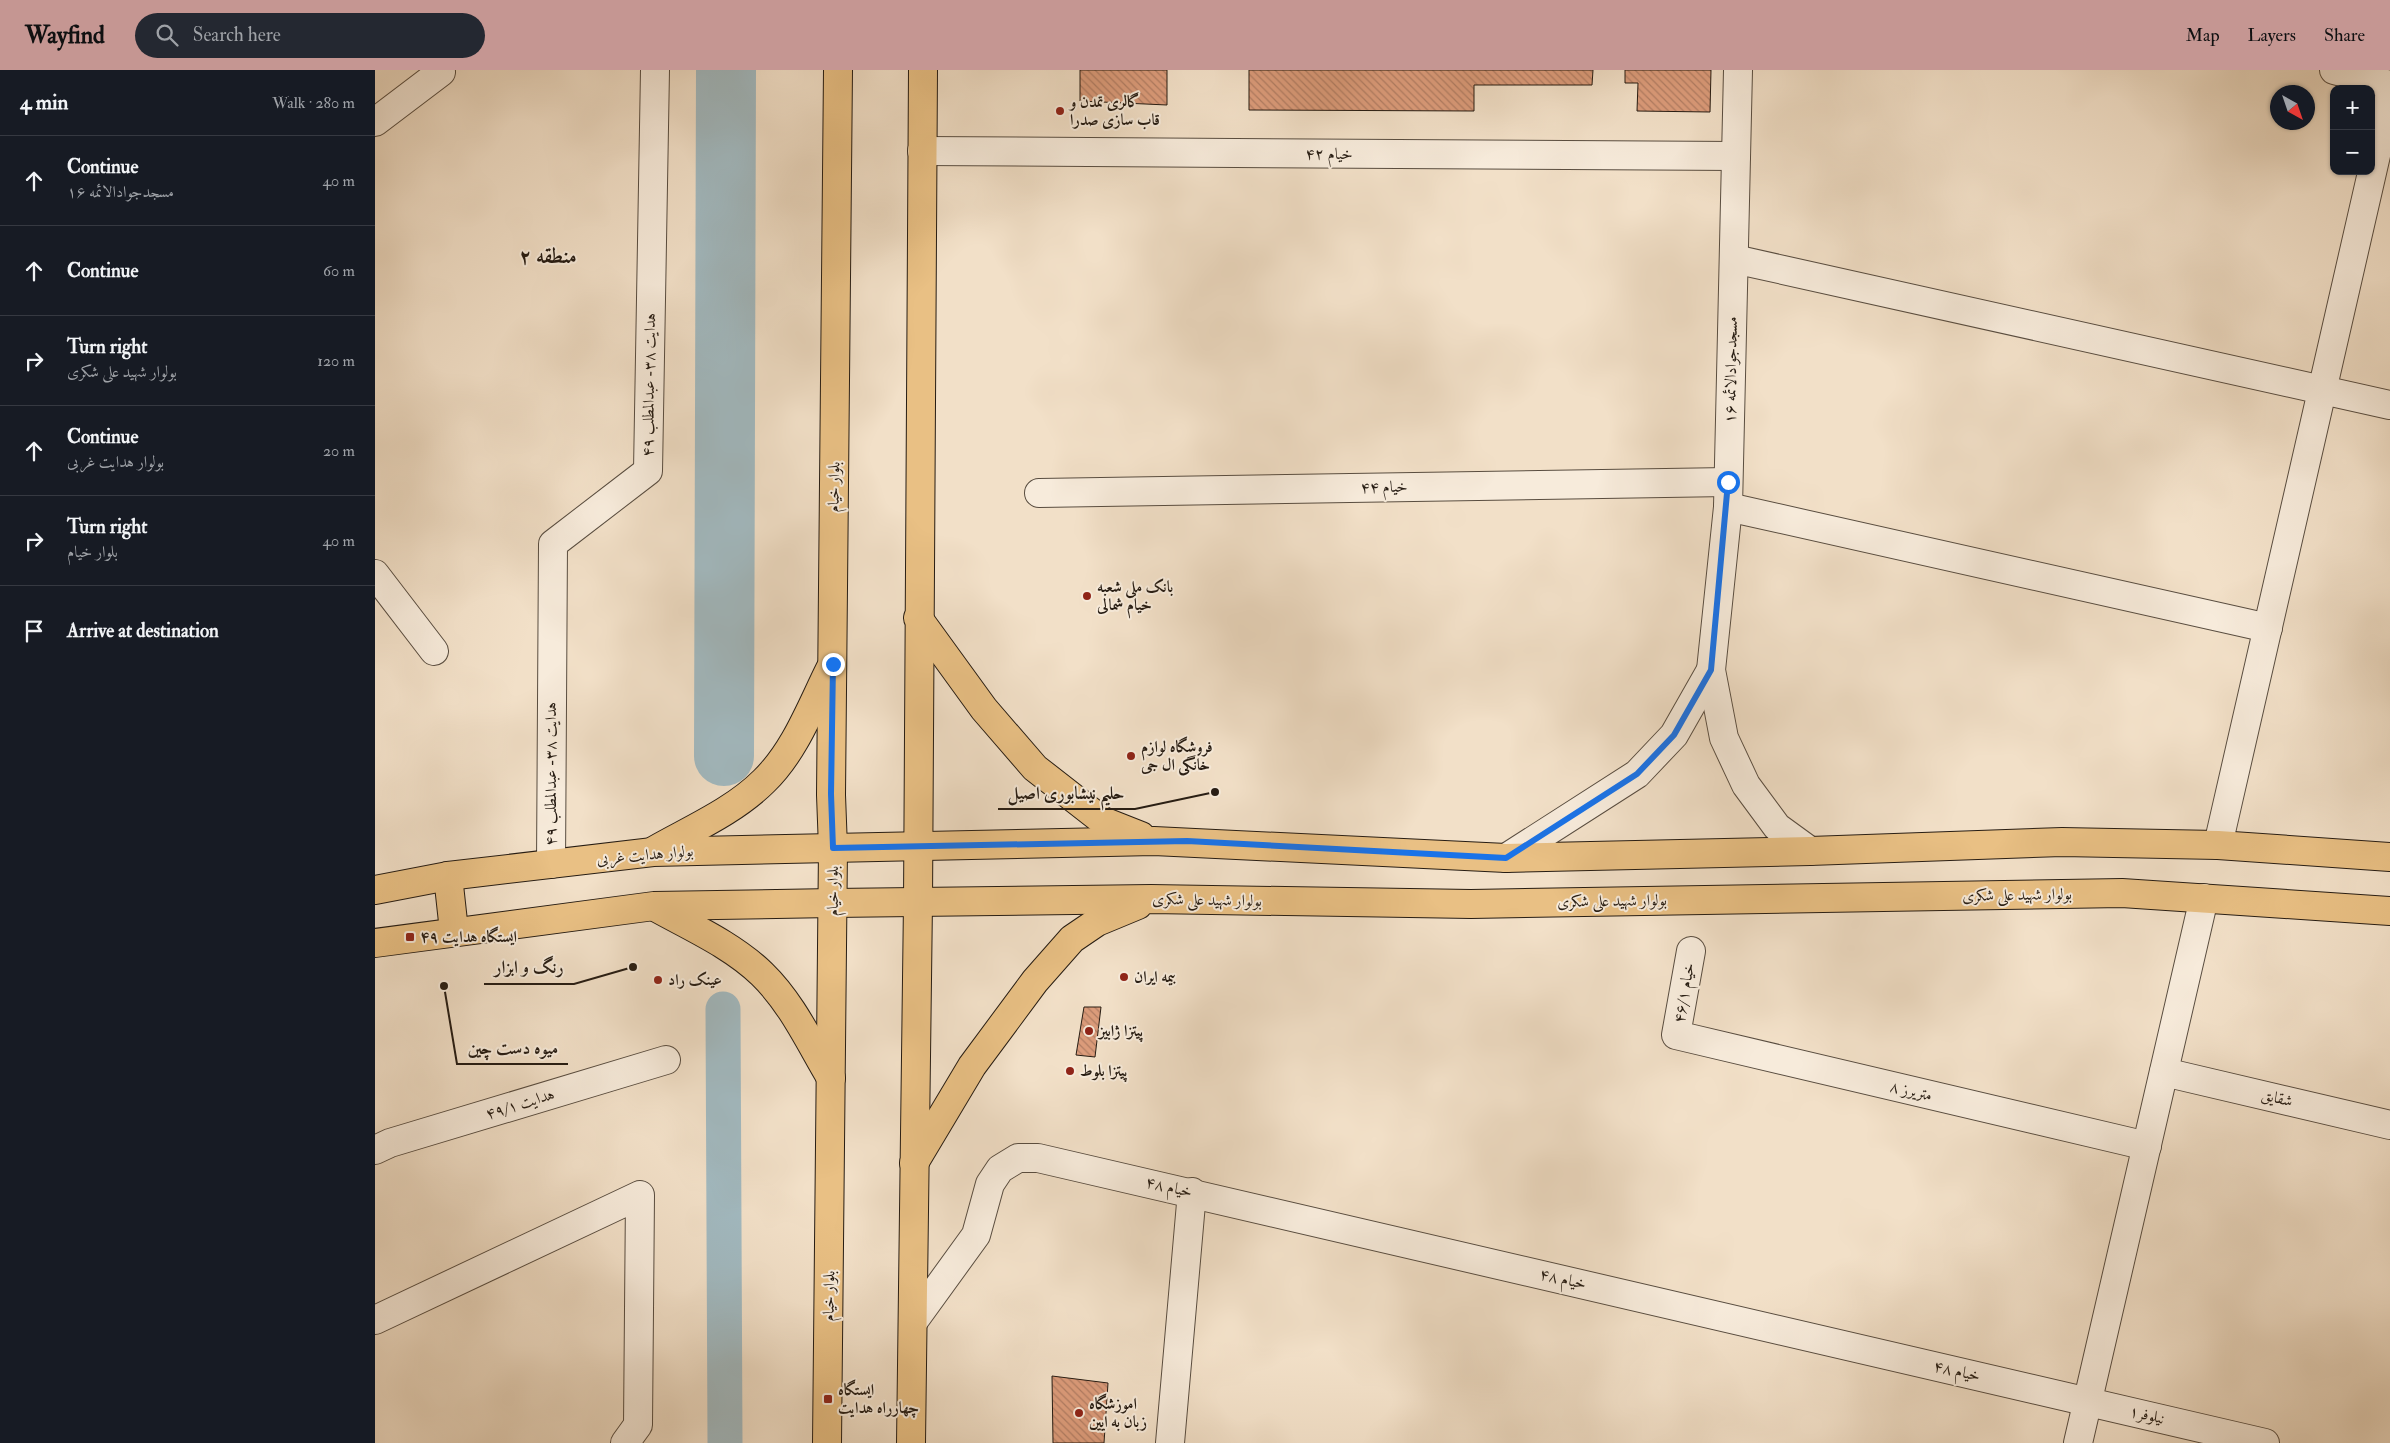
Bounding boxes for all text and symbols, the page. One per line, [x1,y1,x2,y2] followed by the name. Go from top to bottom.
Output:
[135,13,485,58] search box
[25,20,105,51] text: Wayfind
[153,21,181,49] icon: search
[193,23,281,47] text: Search here
[2186,24,2220,47] text: Map
[2248,24,2296,47] text: Layers
[2324,24,2365,47] text: Share
[2270,85,2315,130] north arrow
[2330,85,2375,175] map controls
[2330,85,2375,130] button: +
[20,89,68,116] text: 4 min
[1068,92,1160,130] place label: گالری تمدن و قاب سازی صدرا
[272,93,355,113] text: Walk · 280 m
[1054,105,1066,117] marker: گالری تمدن و قاب سازی صدرا
[2330,130,2375,175] button: −
[1305,144,1353,168] street label: خیام ۴۲
[67,155,138,179] text: Continue
[20,167,48,195] icon: ahead
[322,171,355,191] text: 40 m
[67,182,174,202] text: مسجدجوادالائمه ۱۶
[519,243,577,270] district label: منطقه ۲
[20,257,48,285] icon: ahead
[67,259,138,283] text: Continue
[323,261,355,281] text: 60 m
[638,313,660,457] street label: هدایت ۳۸- عبدالمطلب ۴۹
[1720,316,1742,424] street label: مسجدجوادالائمه ۱۶
[67,335,147,359] text: Turn right
[20,347,48,375] icon: right
[317,351,355,371] text: 120 m
[67,362,177,382] text: بولوار شهید علی شکری
[67,425,138,449] text: Continue
[20,437,48,465] icon: ahead
[323,441,355,461] text: 20 m
[67,452,164,472] text: بولوار هدایت غربی
[824,461,848,513] street label: بلوار خیام
[1717,471,1740,494] route start
[1360,477,1408,501] street label: خیام ۴۴
[67,515,147,539] text: Turn right
[20,527,48,555] icon: right
[322,531,355,551] text: 40 m
[67,542,118,562] text: بلوار خیام
[1096,577,1173,619] place label: بانک ملی شعبه خیام شمالی
[1081,590,1093,602] marker: بانک ملی شعبه خیام شمالی
[20,617,48,645] icon: arrive
[67,619,219,643] text: Arrive at destination
[822,653,845,676] route end
[541,702,561,846] street label: هدایت ۳۸- عبدالمطلب ۴۹
[1140,736,1213,776] place label: فروشگاه لوازم خانگی ال جی
[1125,750,1137,762] marker: فروشگاه لوازم خانگی ال جی
[998,776,1135,809] callout: حلیم نیشابوری اصیل
[1008,782,1125,811] text: حلیم نیشابوری اصیل
[596,841,694,870] street label: بولوار هدایت غربی
[823,866,847,916] street label: بلوار خیام
[1962,884,2072,907] street label: بولوار شهید علی شکری
[1152,889,1262,912] street label: بولوار شهید علی شکری
[1557,890,1667,913] street label: بولوار شهید علی شکری
[420,926,517,947] place label: ایستگاه هدایت ۴۹
[404,931,416,943] marker: ایستگاه هدایت ۴۹
[484,951,574,984] callout: رنگ و ابزار
[492,955,564,979] text: رنگ و ابزار
[1669,961,1703,1025] street label: خیام ۴۶/۱
[1134,967,1176,987] place label: بیمه ایران
[668,970,722,990] place label: عینک راد
[1118,971,1130,983] marker: بیمه ایران
[652,974,664,986] marker: عینک راد
[1097,1021,1144,1043] place label: پیتزا ژابیز
[1083,1025,1095,1037] marker: پیتزا ژابیز
[457,1031,568,1064] callout: میوه دست چین
[468,1037,558,1061] text: میوه دست چین
[1080,1061,1128,1083] place label: پیتزا بلوط
[1064,1065,1076,1077] marker: پیتزا بلوط
[1888,1076,1934,1106] street label: ۸ متریرز
[483,1084,557,1124] street label: هدایت ۴۹/۱
[2259,1085,2295,1111] street label: شقایق
[1143,1172,1194,1206] street label: خیام ۴۸
[1537,1264,1588,1298] street label: خیام ۴۸
[819,1270,843,1322] street label: بلوار خیام
[1931,1356,1982,1390] street label: خیام ۴۸
[838,1379,919,1418] place label: ایستگاه چهارراه هدایت
[822,1393,834,1405] marker: ایستگاه چهارراه هدایت
[1089,1393,1148,1432] place label: اموزشگاه زبان به ایین
[2127,1401,2167,1429] street label: نیلوفر۱
[1073,1407,1085,1419] marker: اموزشگاه زبان به ایین

